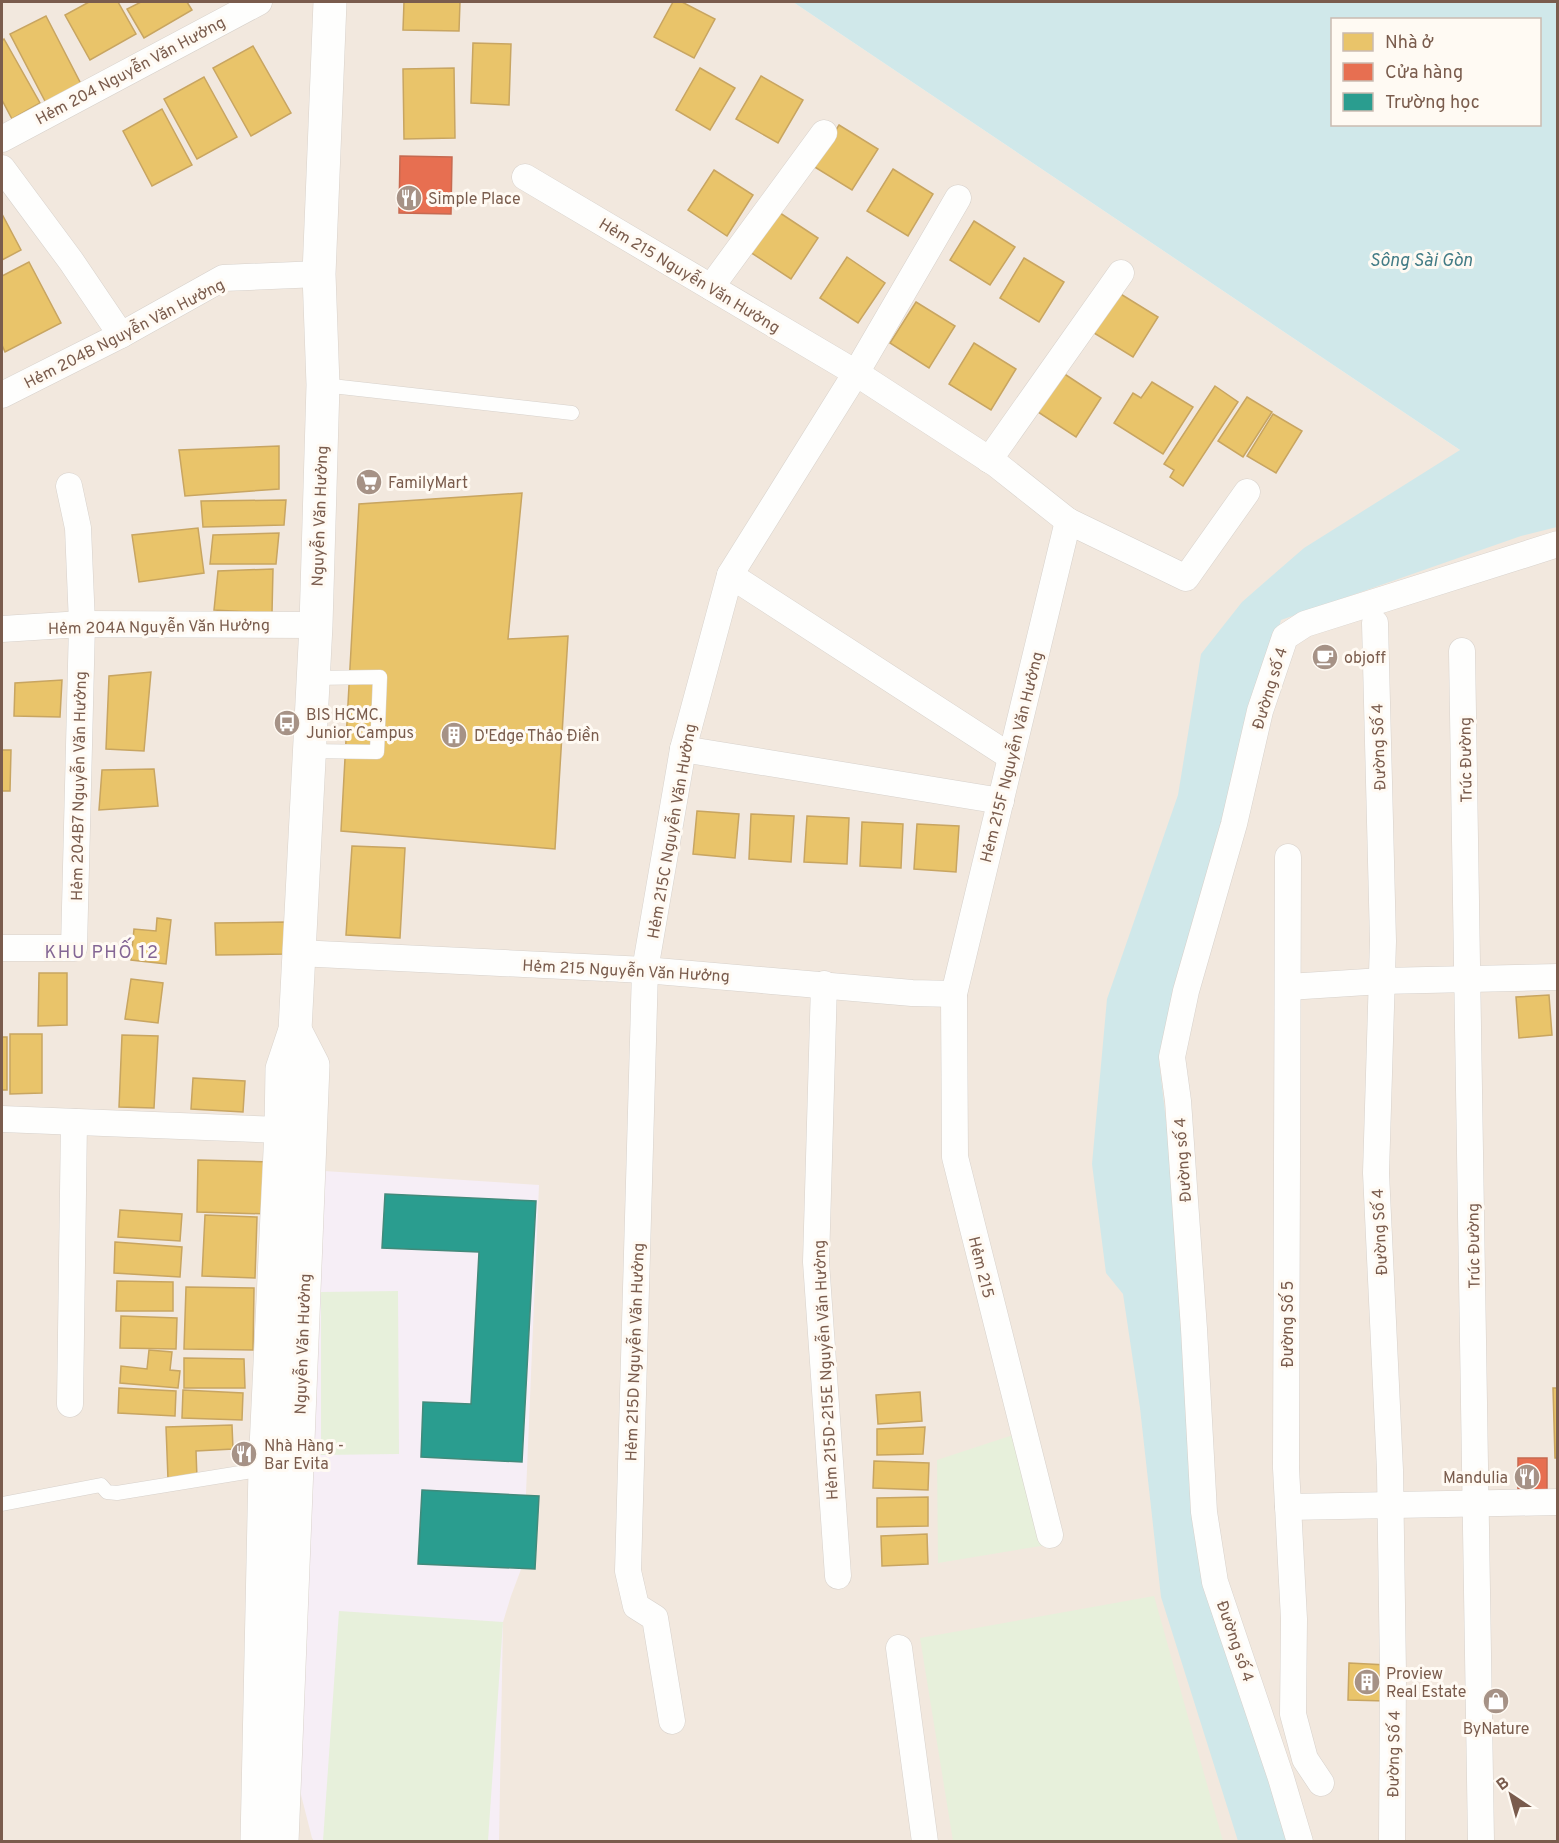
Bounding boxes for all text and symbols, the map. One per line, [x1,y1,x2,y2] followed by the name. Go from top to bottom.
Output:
[32,11,229,130] street label: Hẻm 204 Nguyễn Văn Hưởng
[1331,18,1541,126] legend
[1385,32,1434,55] text: Nhà ở
[1385,62,1463,85] text: Cửa hàng
[1385,92,1480,115] text: Trường học
[394,183,424,213] restaurant icon: Simple Place
[428,190,521,210] place label: Simple Place
[595,213,784,339] street label: Hẻm 215 Nguyễn Văn Hưởng
[1370,250,1473,273] water label: Sông Sài Gòn
[20,274,229,394] street label: Hẻm 204B Nguyễn Văn Hưởng
[307,445,333,587] street label: Nguyễn Văn Hưởng
[354,467,384,497] supermarket icon: FamilyMart
[388,474,468,494] place label: FamilyMart
[48,614,270,640] street label: Hẻm 204A Nguyễn Văn Hưởng
[1310,642,1340,672] cafe icon: objoff
[1248,645,1293,732] street label: Đường số 4
[975,649,1049,865] street label: Hẻm 215F Nguyễn Văn Hưởng
[1344,649,1386,669] place label: objoff
[66,671,92,901] street label: Hẻm 204B7 Nguyễn Văn Hưởng
[1367,703,1392,791] street label: Đường Số 4
[306,706,414,744] place label: BIS HCMC, Junior Campus
[272,708,302,738] bus stop icon: BIS HCMC, Junior Campus
[1456,717,1478,803] street label: Trúc Đường
[439,720,469,750] building icon: D'Edge Thảo Điền
[642,722,702,940] street label: Hẻm 215C Nguyễn Văn Hưởng
[474,726,600,747] place label: D'Edge Thảo Điền
[44,937,160,965] district label: KHU PHỐ 12
[522,955,730,987] street label: Hẻm 215 Nguyễn Văn Hưởng
[1170,1117,1197,1203] street label: Đường số 4
[1368,1188,1393,1276] street label: Đường Số 4
[1464,1203,1486,1289] street label: Trúc Đường
[963,1234,997,1300] street label: Hẻm 215
[808,1239,844,1501] street label: Hẻm 215D-215E Nguyễn Văn Hưởng
[620,1242,650,1462] street label: Hẻm 215D Nguyễn Văn Hưởng
[290,1273,316,1415] street label: Nguyễn Văn Hưởng
[1278,1281,1299,1367] street label: Đường Số 5
[264,1437,344,1475] place label: Nhà Hàng - Bar Evita
[229,1439,259,1469] restaurant icon: Nhà Hàng - Bar Evita
[1512,1462,1542,1492] restaurant icon: Mandulia
[1443,1469,1508,1489] place label: Mandulia
[1211,1598,1258,1685] street label: Đường số 4
[1386,1665,1466,1703] place label: Proview Real Estate
[1352,1667,1382,1697] building icon: Proview Real Estate
[1481,1686,1511,1716] shop icon: ByNature
[1383,1710,1406,1798] street label: Đường Số 4
[1463,1720,1529,1740] place label: ByNature
[1481,1765,1541,1825] north arrow
[1493,1773,1514,1796] text: B

